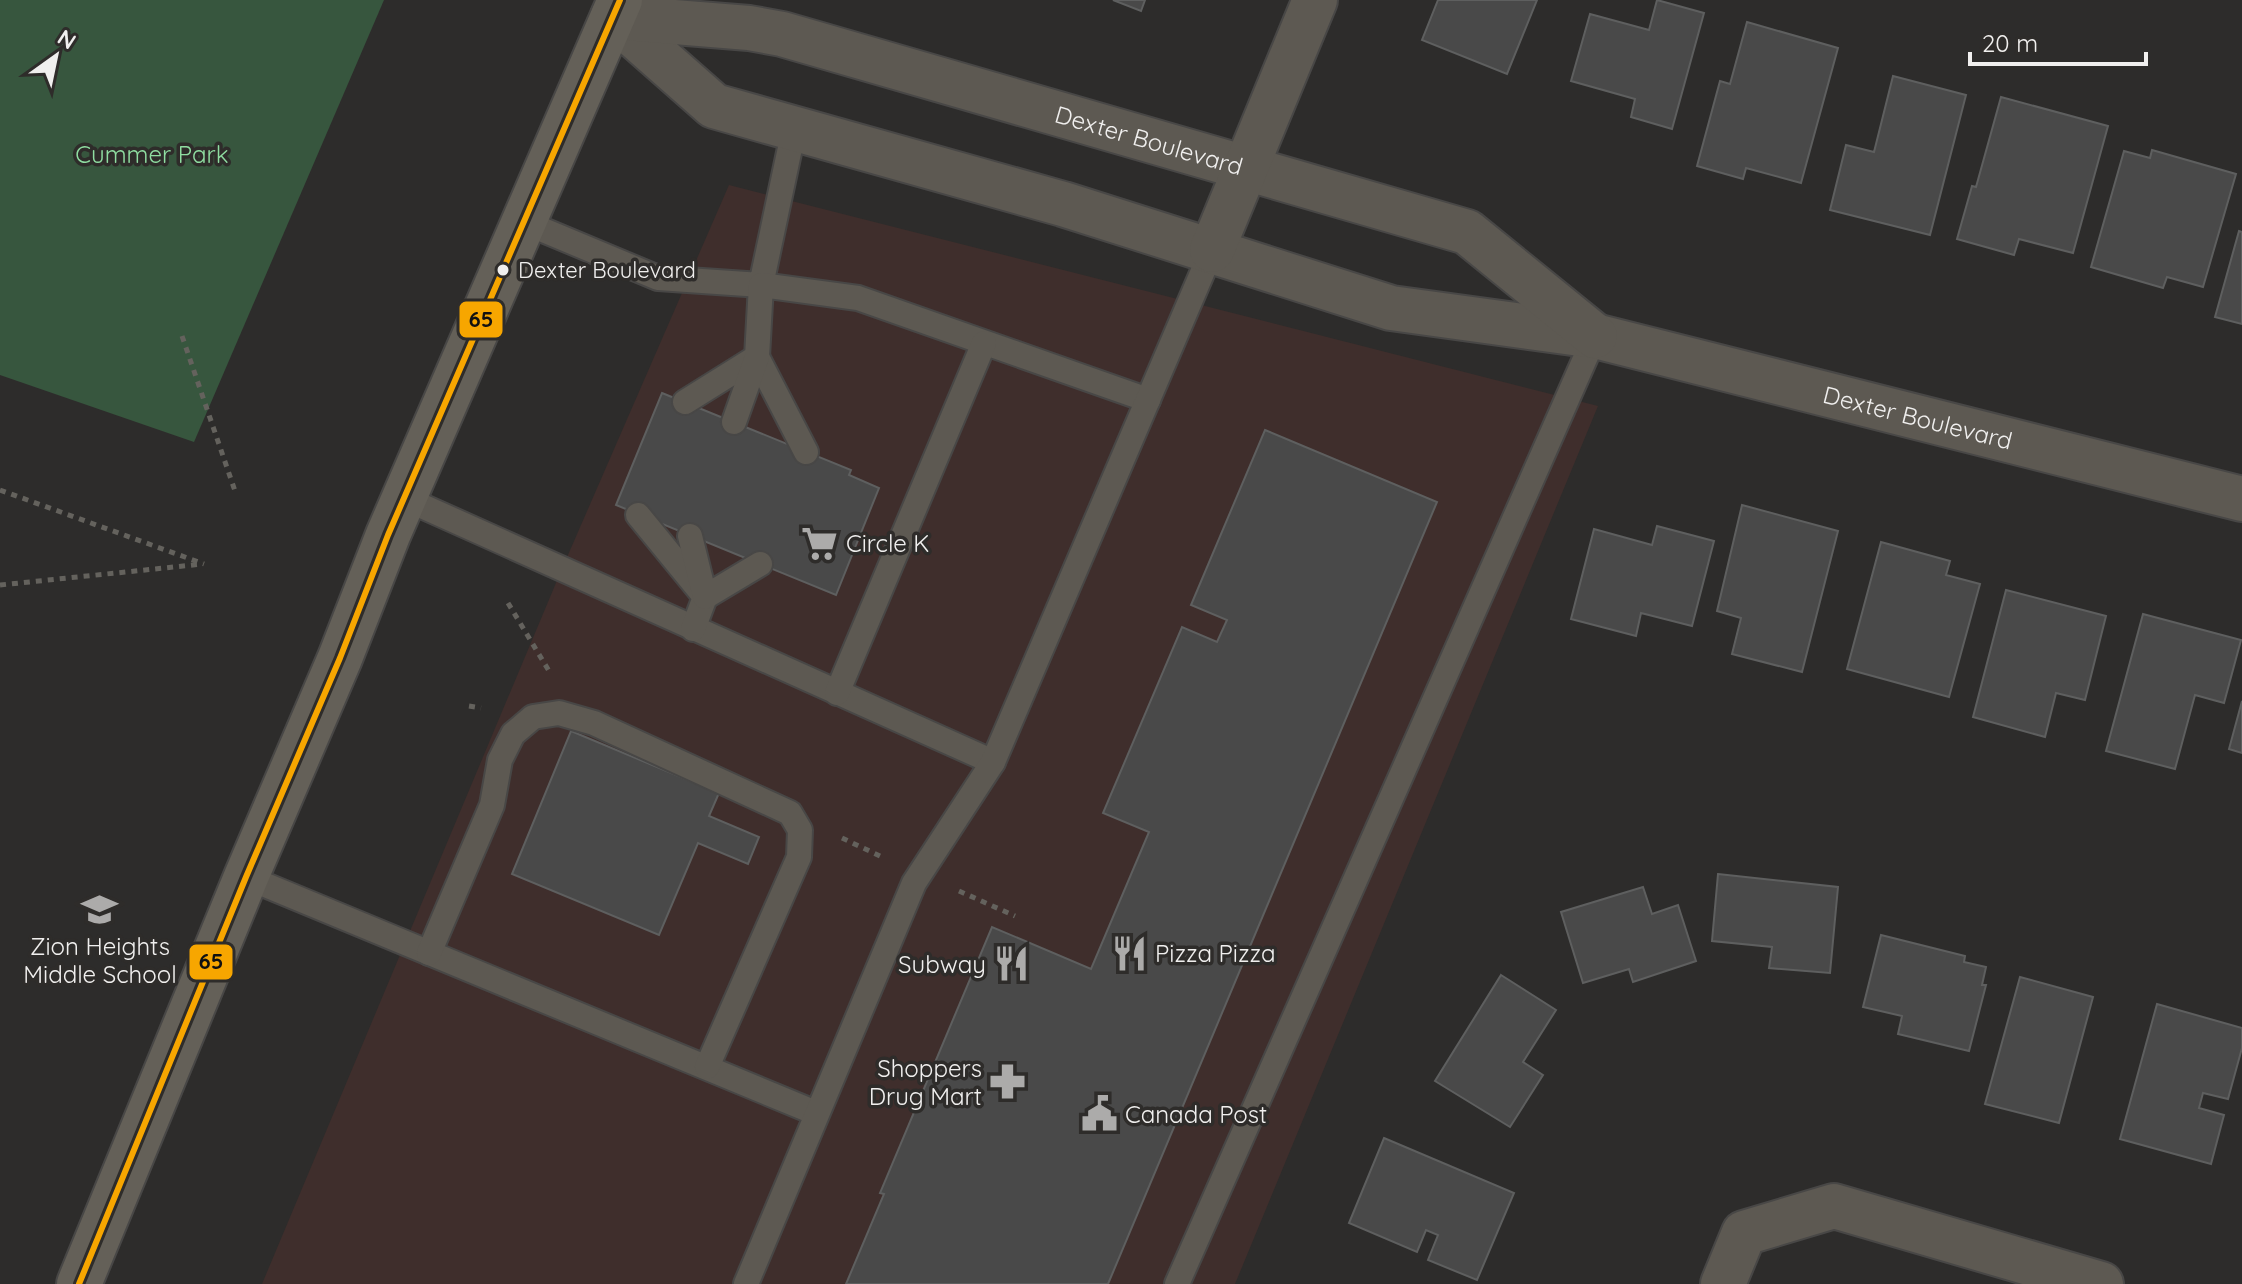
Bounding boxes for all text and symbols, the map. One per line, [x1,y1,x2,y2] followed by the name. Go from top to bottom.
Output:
[16,16,96,96] north arrow
[1970,16,2146,66] scale bar
[52,23,81,55] text: N
[1982,28,2038,58] text: 20 m
[1052,99,1246,181] street label: Dexter Boulevard
[75,139,229,169] park label: Cummer Park
[518,256,696,284] place label: Dexter Boulevard
[495,262,511,278] marker: Dexter Boulevard
[458,300,504,339] line badge: 65
[469,305,493,333] text: 65
[1820,379,2016,456] street label: Dexter Boulevard
[801,524,839,562] supermarket icon: Circle K
[846,528,930,558] place label: Circle K
[81,890,119,928] school or university icon: Zion Heights Middle School
[23,931,177,989] place label: Zion Heights Middle School
[1110,934,1148,972] restaurant icon: Pizza Pizza
[1155,938,1276,968] place label: Pizza Pizza
[188,943,234,981] line badge: 65
[993,945,1031,983] restaurant icon: Subway
[199,947,223,975] text: 65
[898,949,986,979] place label: Subway
[869,1053,982,1111] place label: Shoppers Drug Mart
[989,1063,1027,1101] pharmacy icon: Shoppers Drug Mart
[1080,1095,1118,1133] public building icon: Canada Post
[1125,1099,1267,1129] place label: Canada Post

